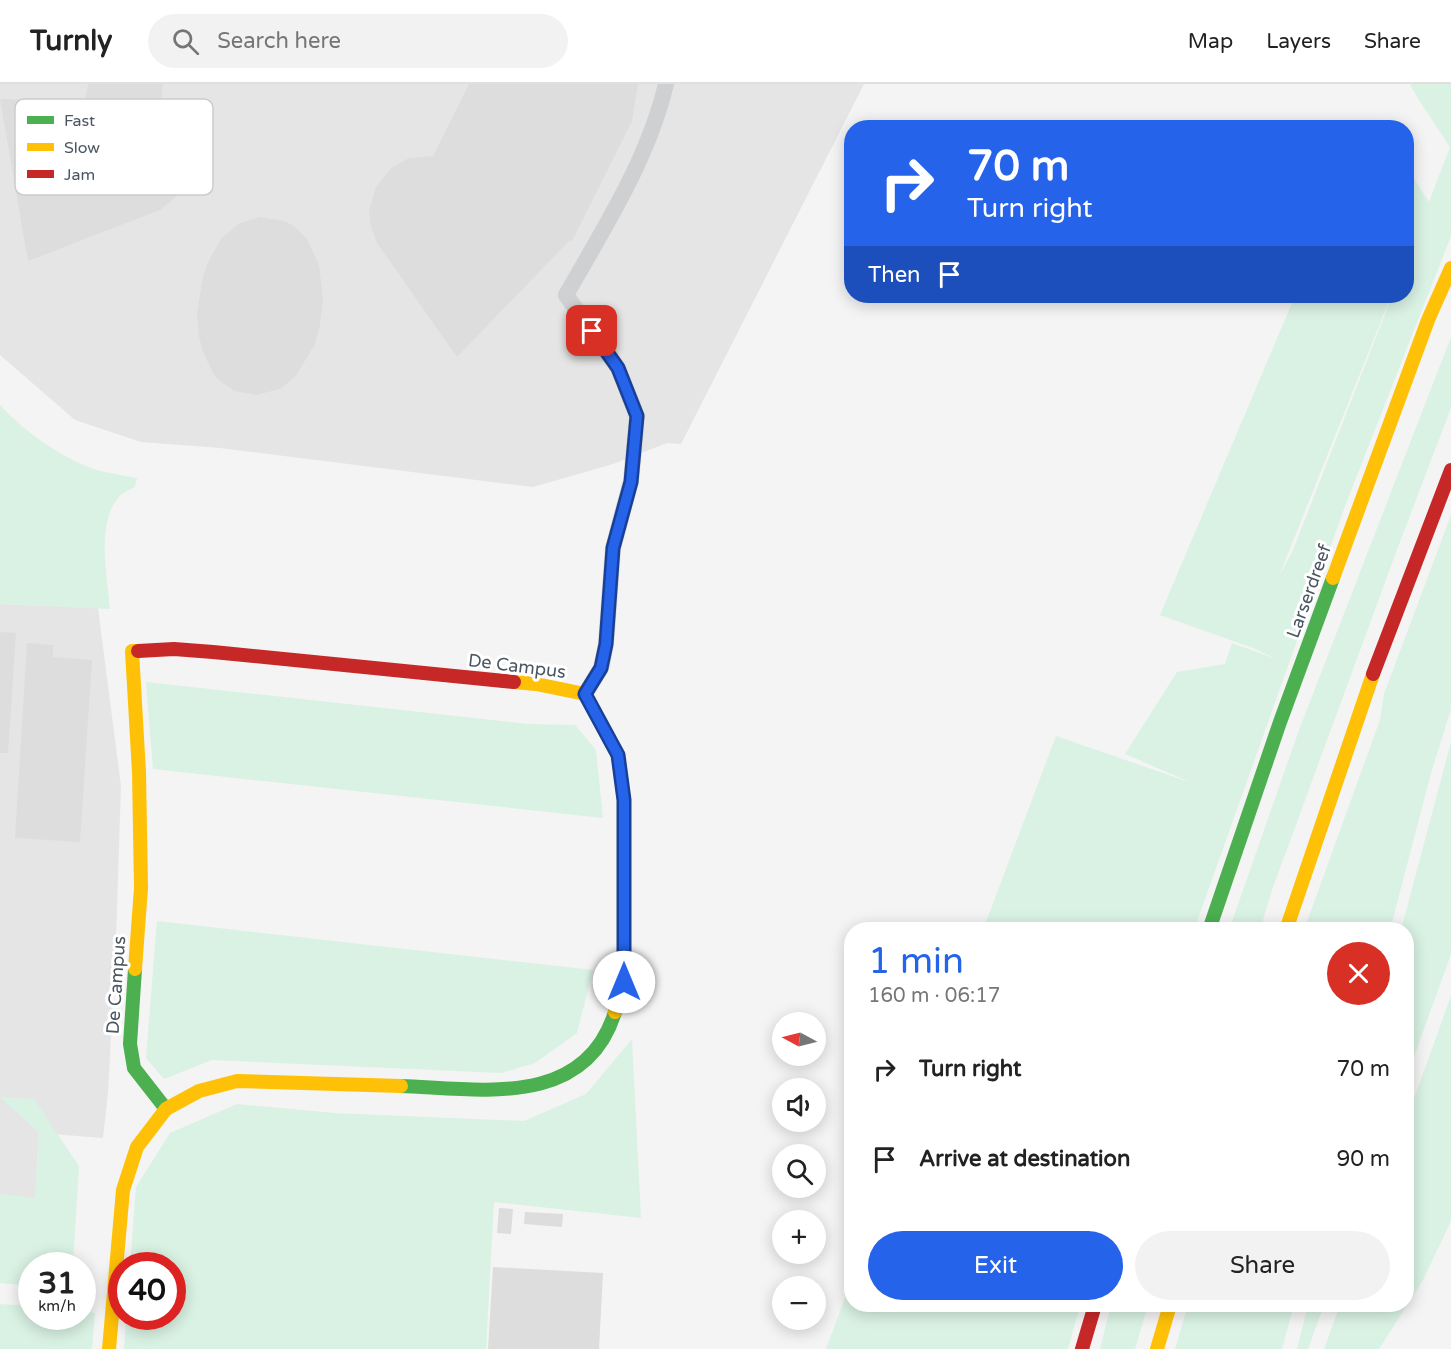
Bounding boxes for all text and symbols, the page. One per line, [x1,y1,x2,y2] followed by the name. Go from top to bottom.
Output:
[148,14,568,68] search box
[30,24,112,58] text: Turnly
[169,25,202,58] icon: search
[217,28,341,54] text: Search here
[1188,29,1233,54] text: Map
[1266,29,1331,54] text: Layers
[1364,29,1421,54] text: Share
[15,99,213,195] legend
[64,111,95,131] text: Fast
[64,138,100,158] text: Slow
[967,141,1069,192] text: 70 m
[868,144,946,222] icon: right
[64,165,95,185] text: Jam
[967,192,1093,225] text: Turn right
[933,258,966,291] icon: arrive
[868,262,921,288] text: Then
[566,305,617,356] pin
[575,314,608,347] icon: arrive
[1282,541,1336,641] street label: Larserdreef
[467,649,567,683] street label: De Campus
[102,935,130,1035] street label: De Campus
[868,940,964,983] text: 1 min
[1327,942,1390,1005] button: close
[592,950,656,1014] position arrow
[868,984,1000,1008] text: 160 m · 06:17
[772,1012,826,1066] north arrow
[772,1012,826,1330] map controls
[868,1053,901,1086] icon: right
[919,1056,1021,1082] text: Turn right
[1336,1056,1390,1082] text: 70 m
[772,1078,826,1132] button: sound
[868,1143,901,1176] icon: arrive
[772,1144,826,1198] button: search
[919,1146,1130,1172] text: Arrive at destination
[1336,1146,1390,1172] text: 90 m
[772,1210,826,1264] button: +
[868,1231,1123,1300] button: Exit
[1135,1231,1390,1300] button: Share
[108,1252,186,1330] speed limit sign: 40
[38,1265,76,1302] text: 31
[772,1276,826,1330] button: −
[38,1297,76,1315] text: km/h

